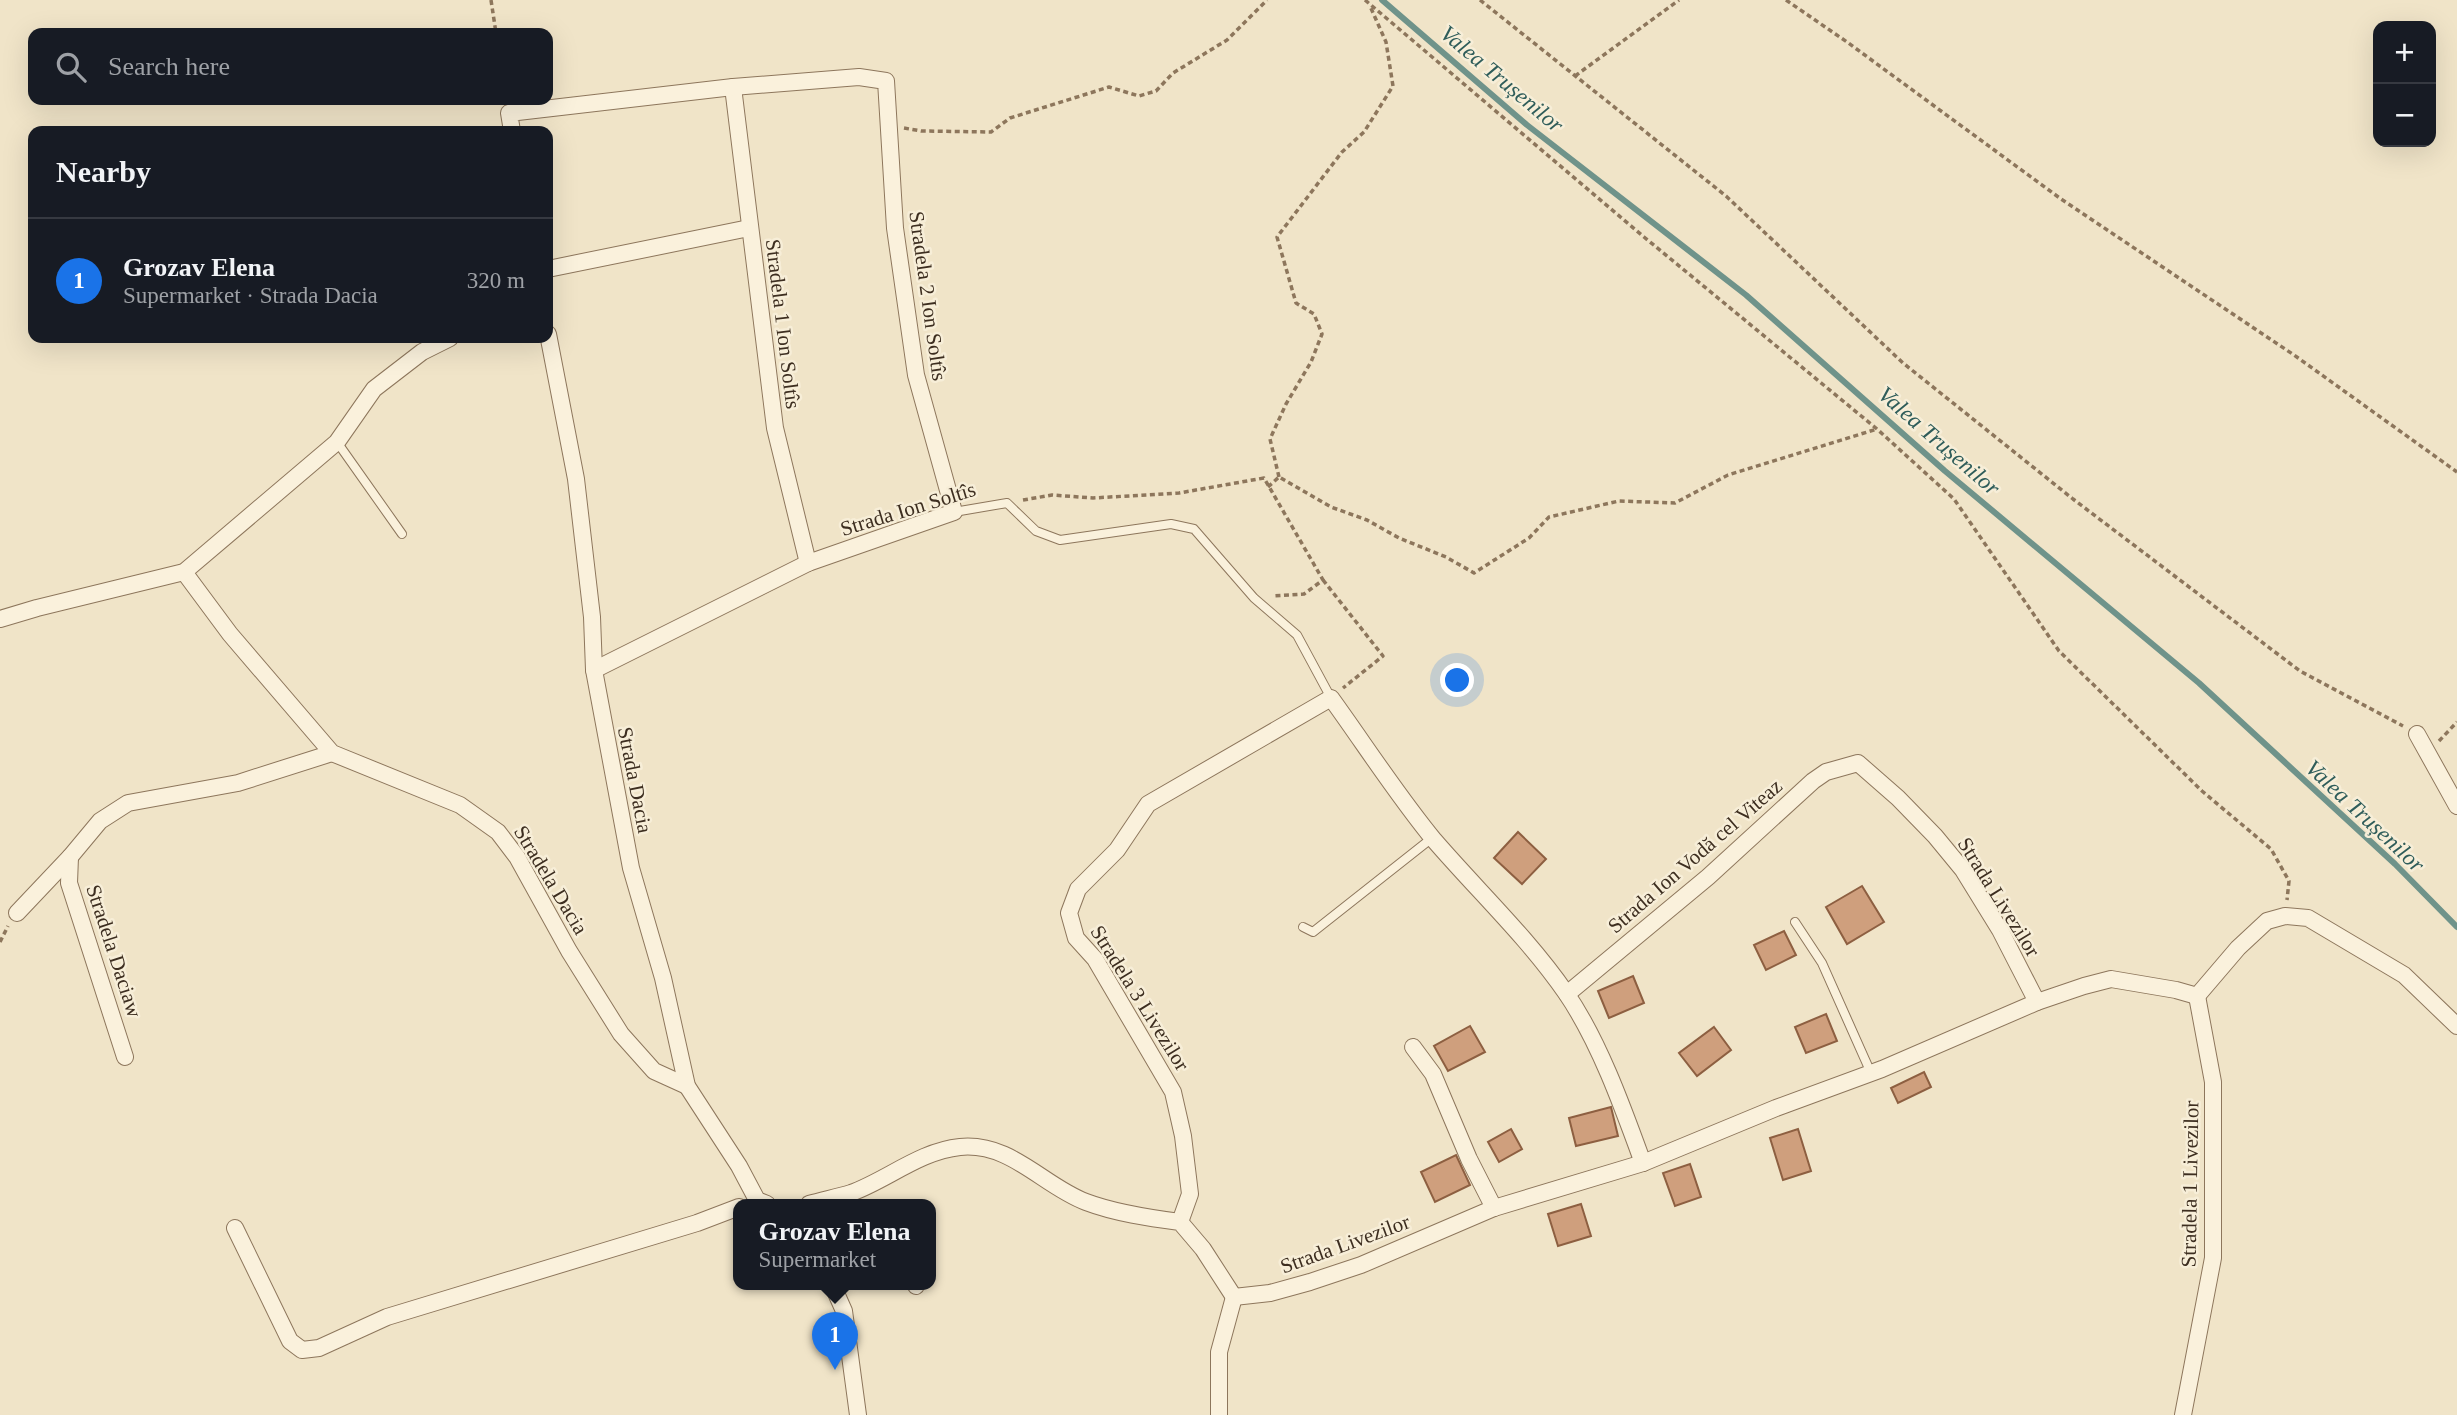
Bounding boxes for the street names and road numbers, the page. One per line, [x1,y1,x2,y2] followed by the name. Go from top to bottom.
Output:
[904,210,952,382] street label: Stradela 2 Ion Soltîs
[761,238,805,410] street label: Stradela 1 Ion Soltîs
[838,477,978,541] street label: Strada Ion Soltîs
[613,725,657,836] street label: Strada Dacia
[1603,774,1787,938] street label: Strada Ion Vodă cel Viteaz
[509,821,593,939] street label: Stradela Dacia
[1953,833,2045,961] street label: Strada Livezilor
[81,882,147,1021] street label: Stradela Daciaw
[1086,921,1194,1075] street label: Stradela 3 Livezilor
[2177,1100,2203,1268] street label: Stradela 1 Livezilor
[1277,1209,1413,1279] street label: Strada Livezilor

